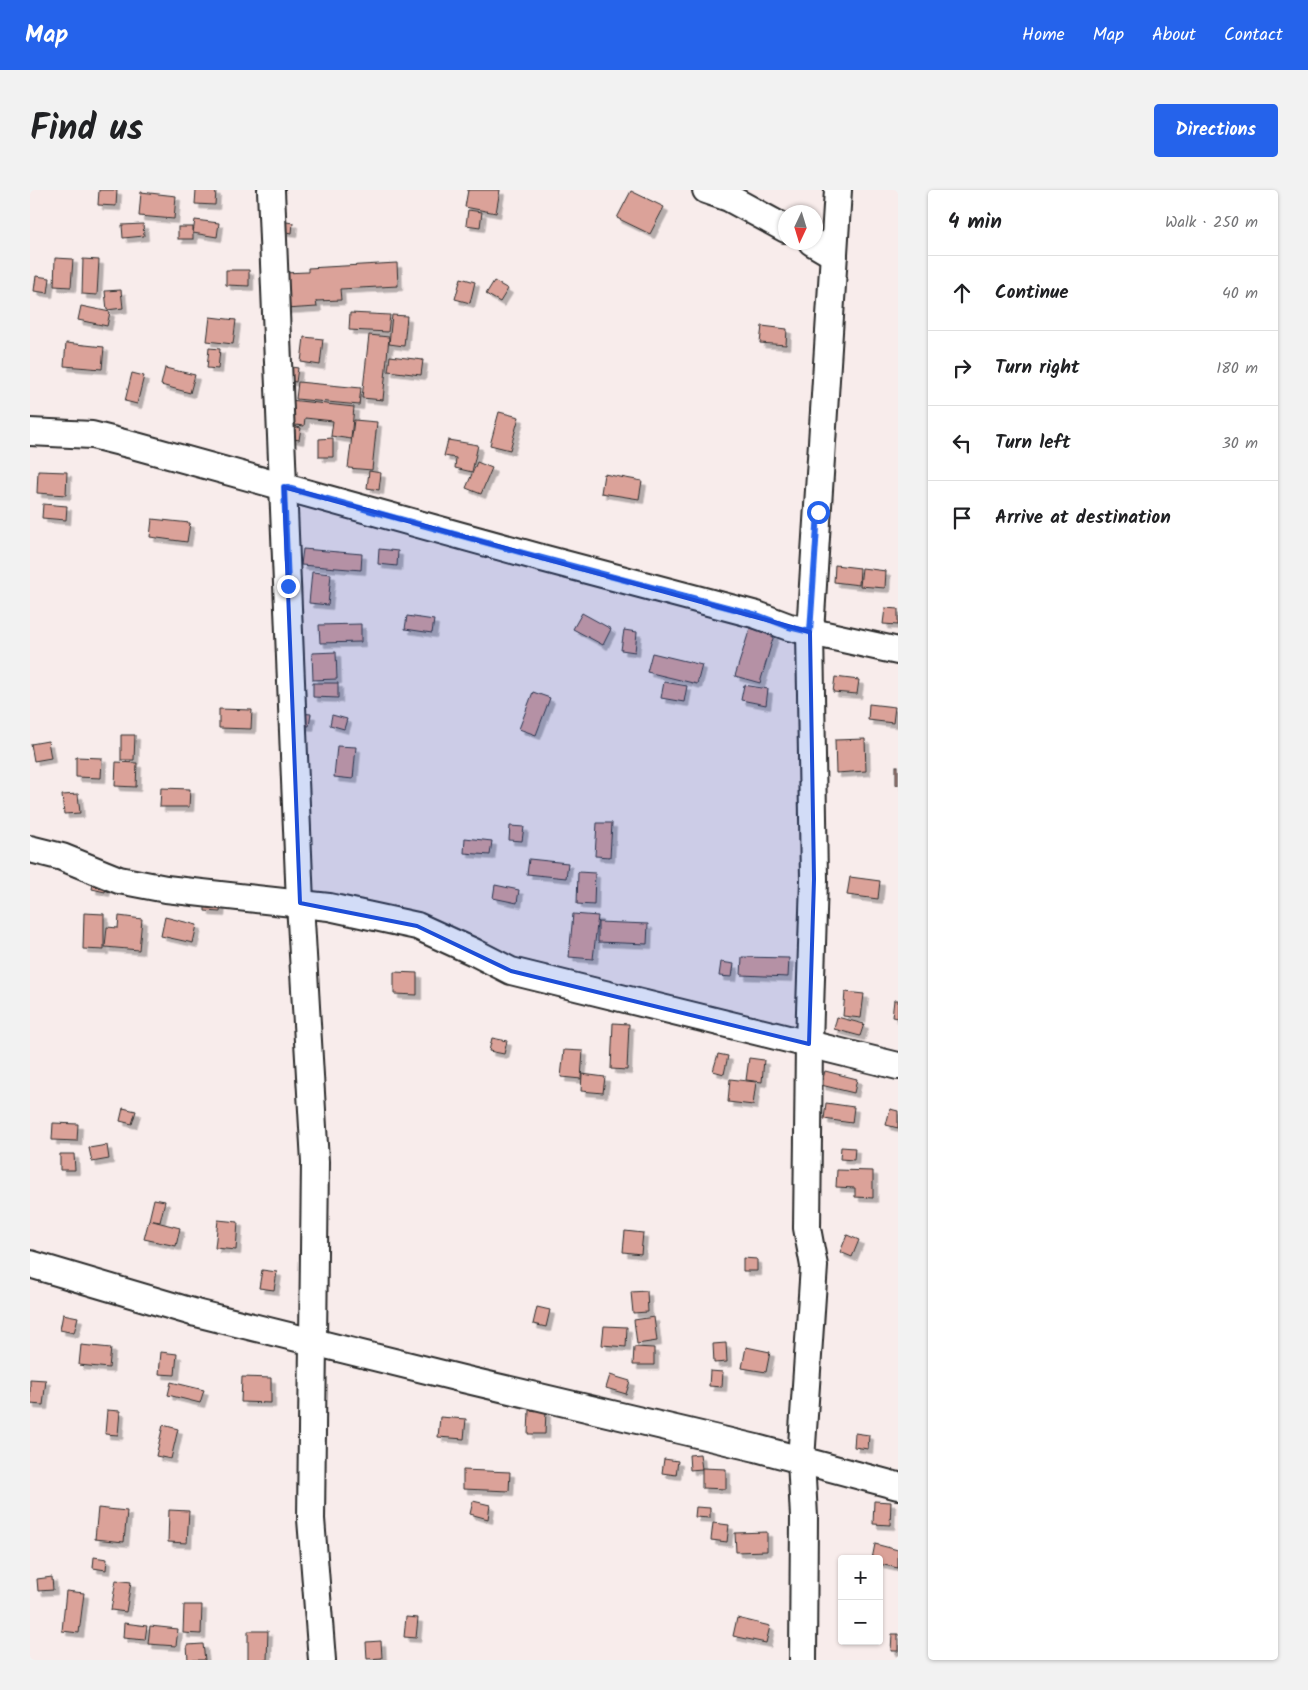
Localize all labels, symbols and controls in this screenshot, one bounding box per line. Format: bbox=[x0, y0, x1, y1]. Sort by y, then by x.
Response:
text: Map bbox=[25, 16, 68, 55]
text: Home bbox=[1022, 21, 1065, 50]
text: Map bbox=[1093, 21, 1124, 50]
text: About bbox=[1152, 21, 1196, 50]
text: Contact bbox=[1224, 21, 1283, 50]
text: Find us bbox=[30, 102, 143, 158]
button: Directions bbox=[1154, 104, 1278, 157]
north arrow bbox=[778, 205, 823, 250]
text: 4 min bbox=[948, 206, 1002, 239]
text: Walk · 250 m bbox=[1165, 210, 1258, 235]
text: Continue bbox=[995, 278, 1068, 308]
icon: ahead bbox=[948, 279, 976, 307]
text: 40 m bbox=[1222, 281, 1258, 306]
text: Turn right bbox=[995, 353, 1080, 383]
icon: right bbox=[948, 354, 976, 382]
text: 180 m bbox=[1216, 356, 1258, 381]
text: Turn left bbox=[995, 428, 1070, 458]
icon: left bbox=[948, 429, 976, 457]
text: 30 m bbox=[1222, 431, 1258, 456]
route start bbox=[807, 501, 830, 524]
text: Arrive at destination bbox=[995, 503, 1171, 533]
icon: arrive bbox=[948, 504, 976, 532]
route end bbox=[277, 575, 300, 598]
map controls bbox=[838, 1555, 883, 1645]
button: + bbox=[838, 1555, 883, 1600]
button: − bbox=[838, 1600, 883, 1645]

